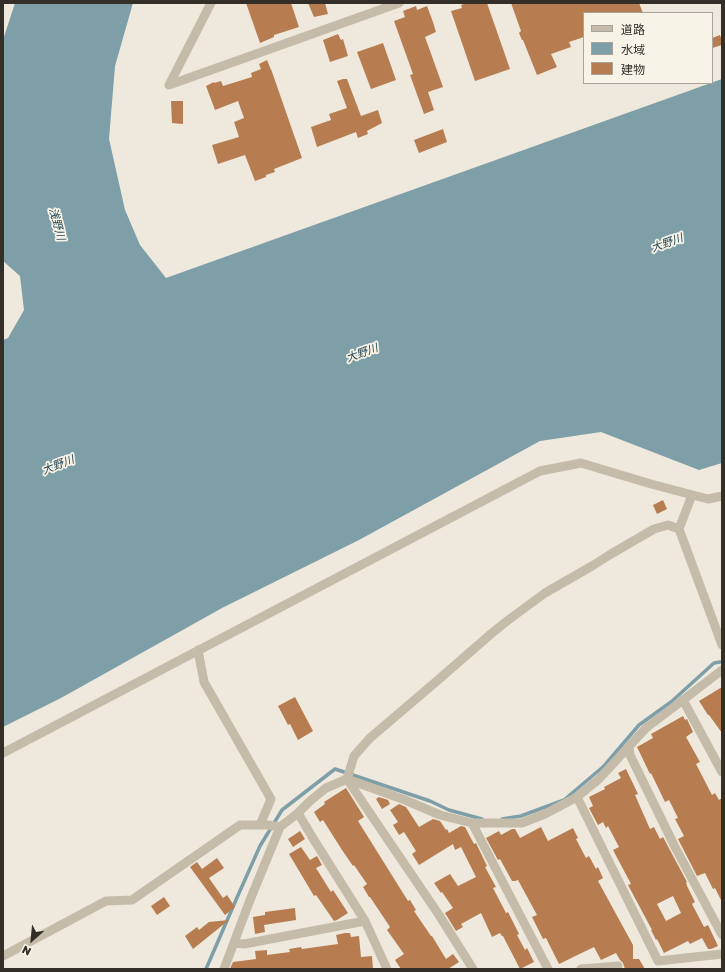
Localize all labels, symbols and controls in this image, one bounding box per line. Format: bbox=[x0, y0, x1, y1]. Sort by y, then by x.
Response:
legend bbox=[583, 12, 713, 84]
text: 道路 bbox=[621, 22, 645, 37]
text: 水域 bbox=[621, 42, 645, 57]
text: 建物 bbox=[621, 62, 645, 77]
water label: 浅野川 bbox=[46, 206, 68, 242]
water label: 大野川 bbox=[649, 231, 685, 255]
water label: 大野川 bbox=[344, 341, 380, 365]
water label: 大野川 bbox=[40, 453, 76, 477]
north arrow bbox=[12, 920, 52, 960]
text: N bbox=[20, 943, 33, 959]

